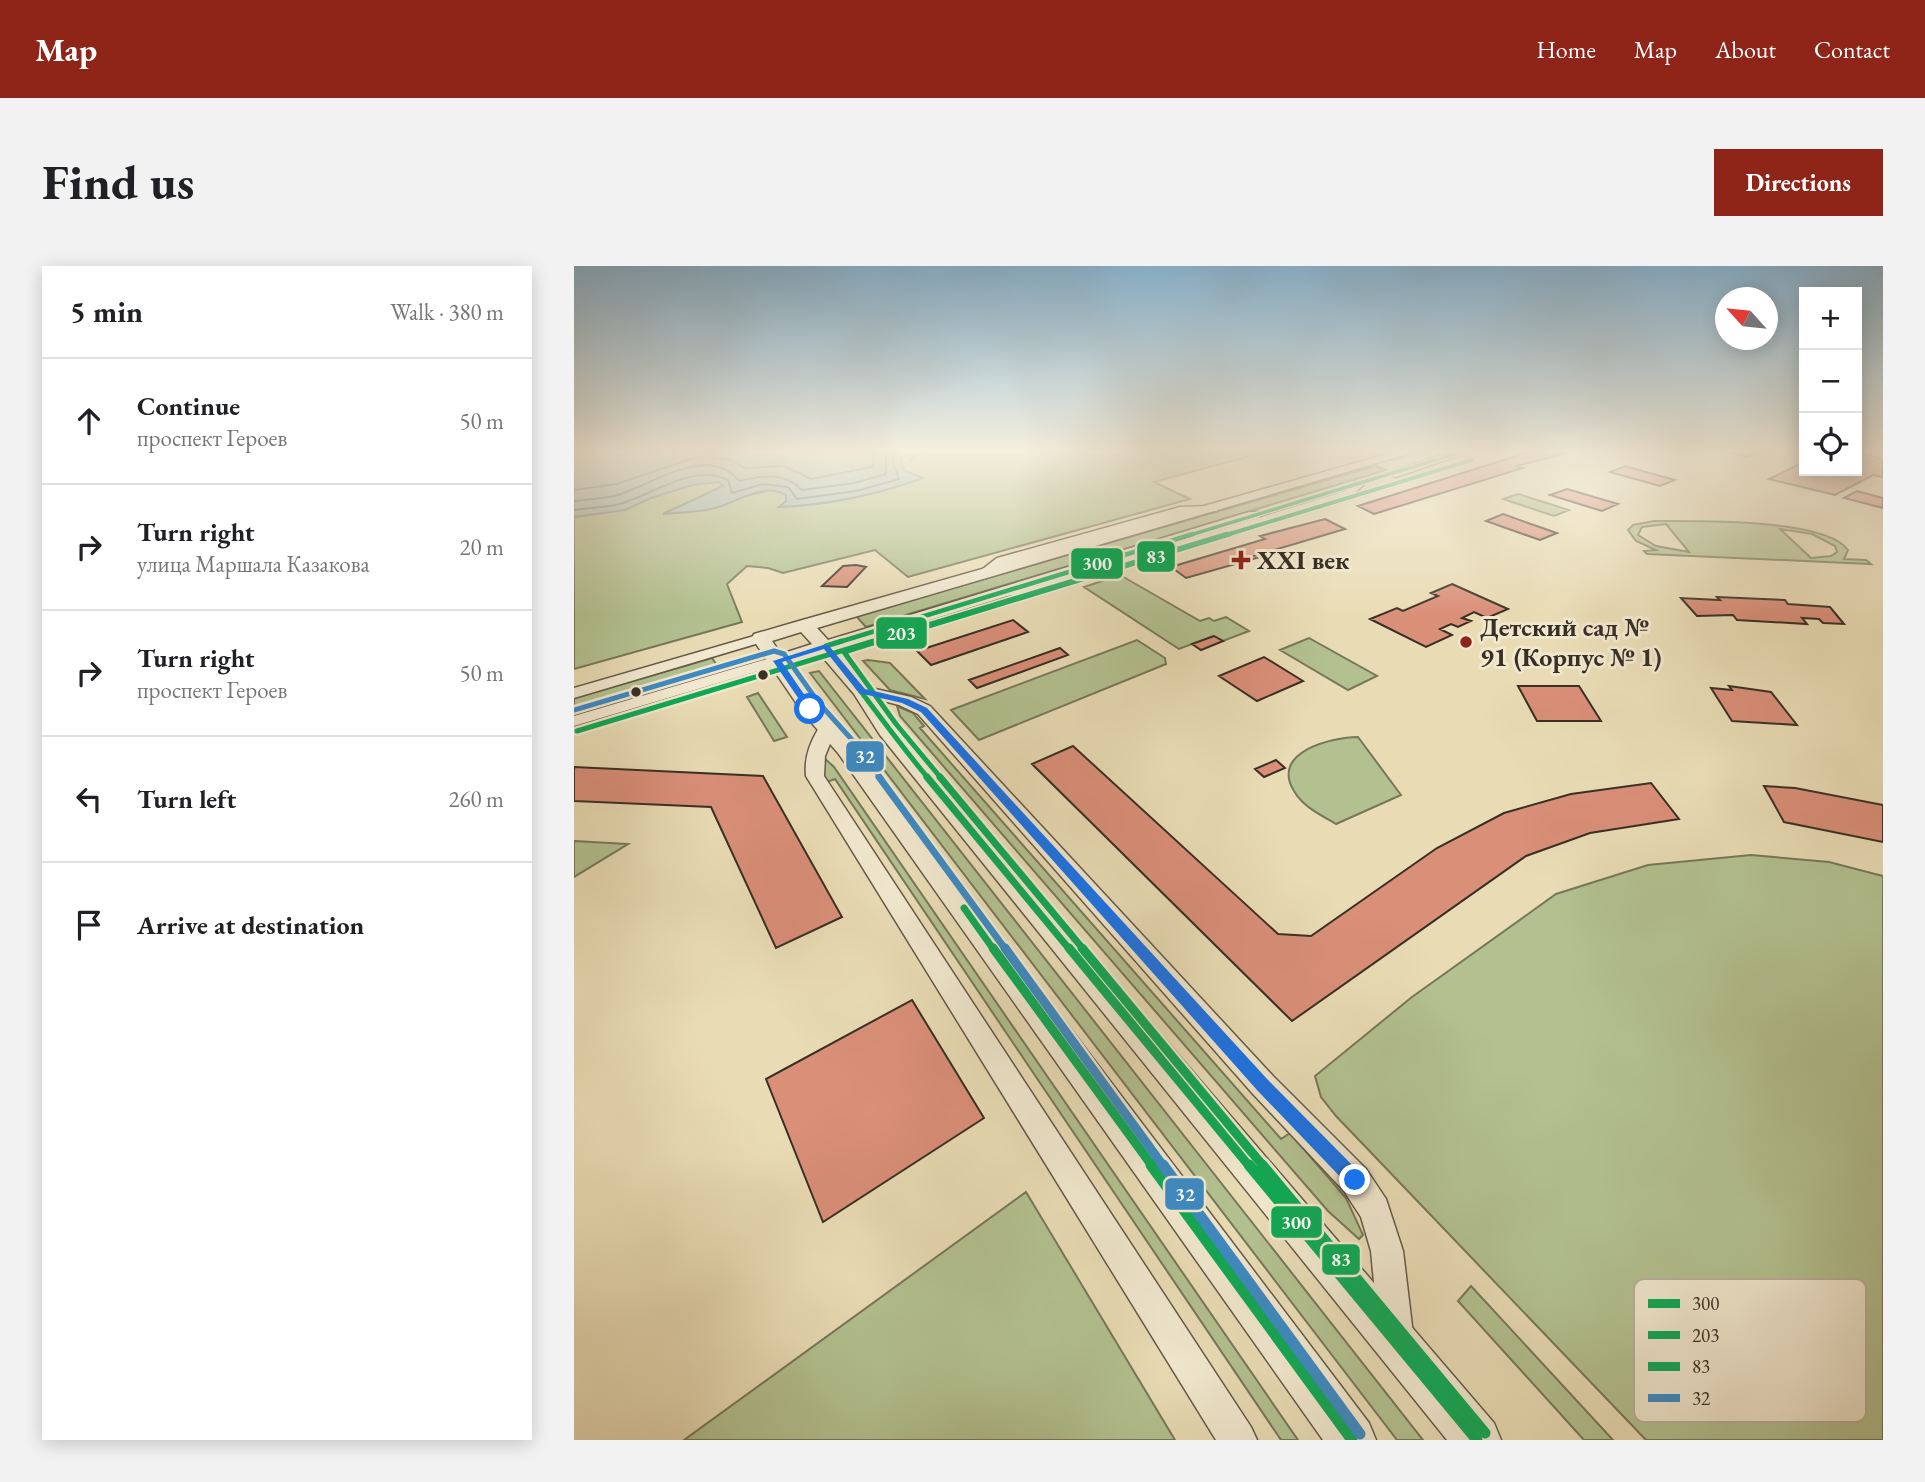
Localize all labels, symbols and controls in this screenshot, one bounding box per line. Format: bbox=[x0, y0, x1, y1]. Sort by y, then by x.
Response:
text: Map bbox=[35, 28, 97, 71]
text: Home bbox=[1536, 34, 1596, 65]
text: Map bbox=[1634, 34, 1677, 65]
text: About bbox=[1715, 34, 1776, 65]
text: Contact bbox=[1814, 34, 1890, 65]
button: Directions bbox=[1714, 149, 1883, 216]
text: Find us bbox=[42, 150, 194, 214]
north arrow bbox=[1715, 287, 1778, 350]
map controls bbox=[1799, 287, 1862, 476]
button: + bbox=[1799, 287, 1862, 350]
text: 5 min bbox=[70, 292, 143, 331]
text: Walk · 380 m bbox=[390, 297, 504, 327]
button: − bbox=[1799, 350, 1862, 413]
text: Continue bbox=[137, 389, 240, 423]
icon: ahead bbox=[70, 402, 108, 440]
text: 50 m bbox=[459, 406, 504, 436]
button: locate bbox=[1799, 413, 1862, 476]
text: проспект Героев bbox=[137, 423, 287, 453]
text: Turn right bbox=[137, 515, 255, 549]
icon: right bbox=[70, 528, 108, 566]
text: 20 m bbox=[459, 532, 504, 562]
line badge: 83 bbox=[1136, 540, 1176, 573]
place label: XXI век bbox=[1256, 543, 1350, 577]
text: 83 bbox=[1146, 544, 1166, 569]
line badge: 300 bbox=[1070, 547, 1124, 580]
text: улица Маршала Казакова bbox=[137, 549, 370, 579]
marker: XXI век bbox=[1231, 550, 1251, 570]
text: 300 bbox=[1082, 551, 1112, 576]
place label: Детский сад № 91 (Корпус № 1) bbox=[1480, 610, 1662, 674]
line badge: 203 bbox=[875, 616, 928, 650]
text: 203 bbox=[886, 621, 916, 646]
marker: Детский сад № 91 (Корпус № 1) bbox=[1458, 634, 1474, 650]
text: Turn right bbox=[137, 641, 255, 675]
icon: right bbox=[70, 654, 108, 692]
text: 50 m bbox=[459, 658, 504, 688]
unlabelled marker bbox=[756, 668, 770, 682]
text: проспект Героев bbox=[137, 675, 287, 705]
unlabelled marker bbox=[629, 685, 643, 699]
route start bbox=[794, 693, 825, 724]
line badge: 32 bbox=[845, 740, 885, 773]
text: 32 bbox=[855, 744, 875, 769]
icon: left bbox=[70, 780, 108, 818]
text: Turn left bbox=[137, 782, 236, 816]
text: 260 m bbox=[448, 784, 504, 814]
icon: arrive bbox=[70, 906, 108, 944]
text: Arrive at destination bbox=[137, 908, 364, 942]
route end bbox=[1339, 1164, 1370, 1195]
line badge: 32 bbox=[1164, 1177, 1205, 1211]
text: 32 bbox=[1175, 1182, 1195, 1207]
line badge: 300 bbox=[1270, 1205, 1323, 1239]
text: 300 bbox=[1281, 1210, 1311, 1235]
line badge: 83 bbox=[1321, 1243, 1361, 1276]
text: 83 bbox=[1331, 1247, 1351, 1272]
legend bbox=[1634, 1279, 1866, 1422]
text: 300 bbox=[1692, 1291, 1719, 1316]
text: 203 bbox=[1692, 1323, 1719, 1348]
text: 83 bbox=[1692, 1354, 1710, 1379]
text: 32 bbox=[1692, 1386, 1710, 1411]

